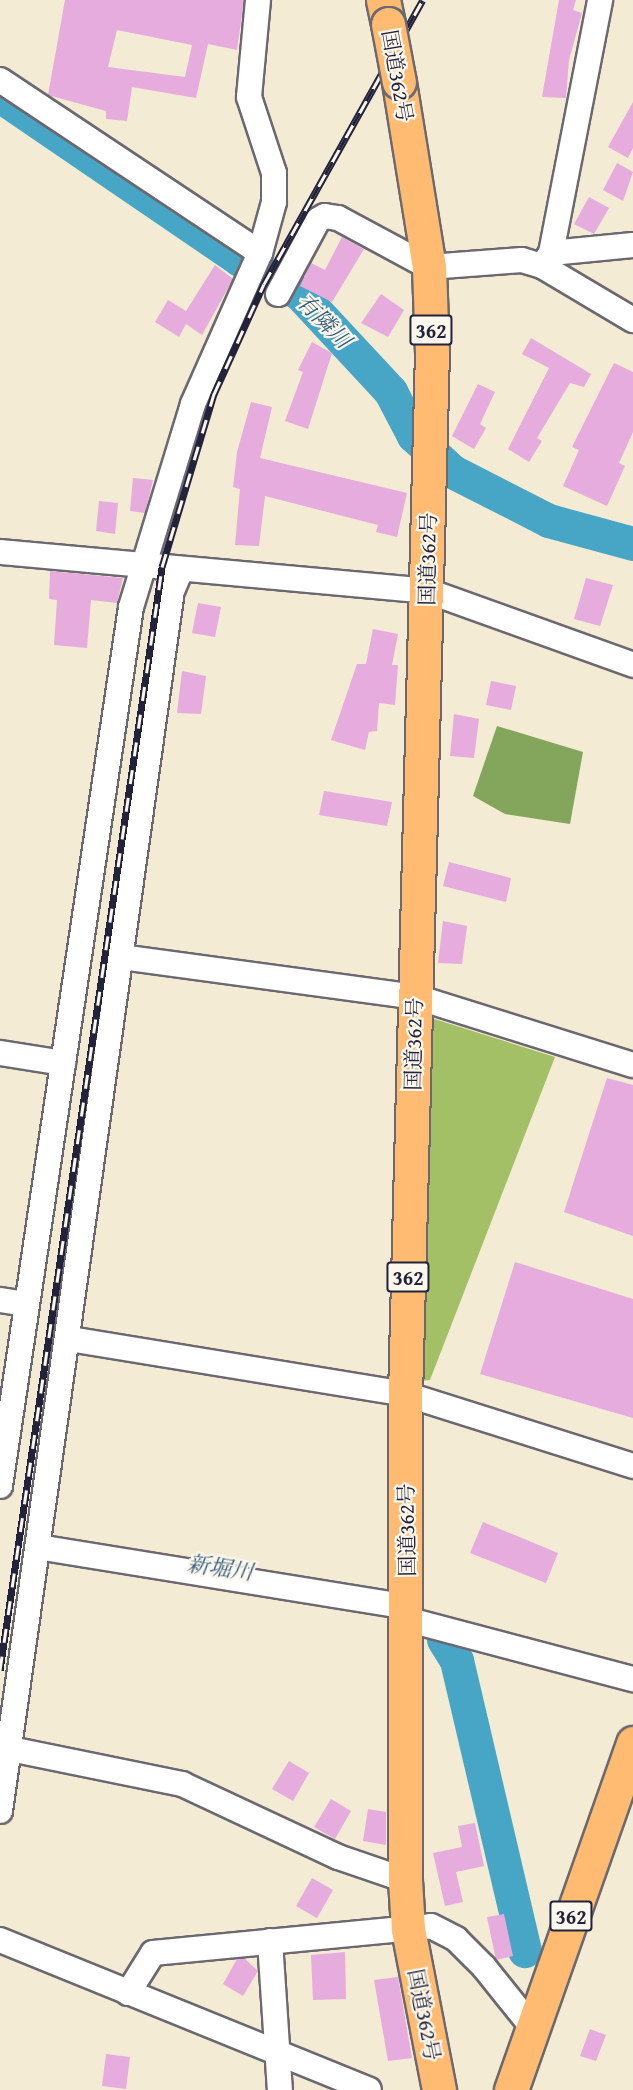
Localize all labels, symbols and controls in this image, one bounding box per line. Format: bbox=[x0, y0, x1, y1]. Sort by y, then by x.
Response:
street label: 国道362号 bbox=[376, 28, 418, 124]
water label: 有隣川 bbox=[291, 288, 357, 354]
road number: 362 bbox=[408, 313, 454, 347]
street label: 国道362号 bbox=[415, 512, 441, 606]
street label: 国道362号 bbox=[401, 997, 427, 1091]
road number: 362 bbox=[386, 1260, 430, 1294]
street label: 国道362号 bbox=[394, 1483, 420, 1577]
water label: 新堀川 bbox=[185, 1550, 255, 1586]
road number: 362 bbox=[548, 1899, 594, 1933]
street label: 国道362号 bbox=[403, 1967, 445, 2063]

